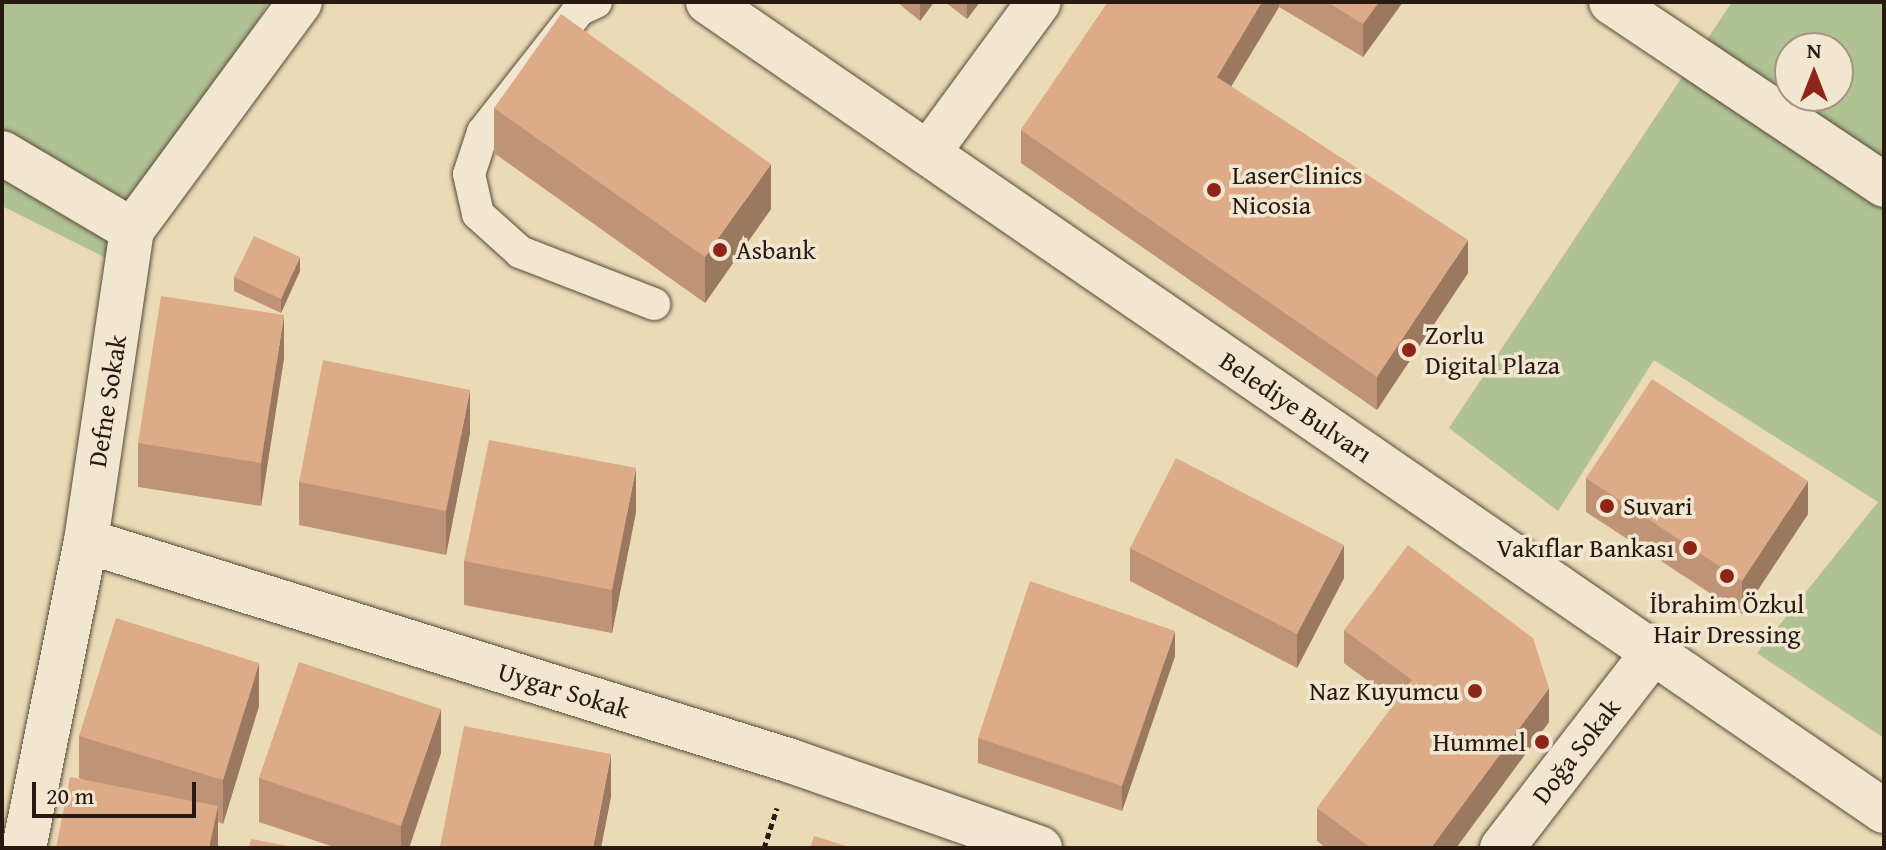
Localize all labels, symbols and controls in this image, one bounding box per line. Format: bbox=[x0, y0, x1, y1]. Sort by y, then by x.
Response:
north arrow bbox=[1774, 32, 1854, 112]
text: N bbox=[1807, 34, 1821, 66]
place label: LaserClinics Nicosia bbox=[1232, 159, 1363, 220]
marker: LaserClinics Nicosia bbox=[1203, 179, 1225, 201]
place label: Asbank bbox=[736, 234, 816, 266]
marker: Asbank bbox=[711, 241, 729, 259]
place label: Zorlu Digital Plaza bbox=[1425, 319, 1560, 380]
street label: Defne Sokak bbox=[81, 333, 133, 469]
marker: Zorlu Digital Plaza bbox=[1400, 341, 1418, 359]
street label: Belediye Bulvarı bbox=[1214, 345, 1378, 469]
place label: Suvari bbox=[1623, 490, 1692, 522]
marker: Suvari bbox=[1598, 497, 1616, 515]
place label: Vakıflar Bankası bbox=[1497, 532, 1674, 564]
marker: Vakıflar Bankası bbox=[1681, 539, 1699, 557]
marker: İbrahim Özkul Hair Dressing bbox=[1718, 567, 1736, 585]
place label: İbrahim Özkul Hair Dressing bbox=[1650, 588, 1804, 650]
street label: Uygar Sokak bbox=[494, 655, 634, 725]
place label: Naz Kuyumcu bbox=[1309, 675, 1459, 707]
marker: Naz Kuyumcu bbox=[1466, 682, 1484, 700]
street label: Doğa Sokak bbox=[1525, 692, 1627, 810]
place label: Hummel bbox=[1433, 726, 1526, 758]
marker: Hummel bbox=[1533, 733, 1551, 751]
scale bar bbox=[36, 766, 200, 816]
text: 20 m bbox=[46, 778, 94, 813]

